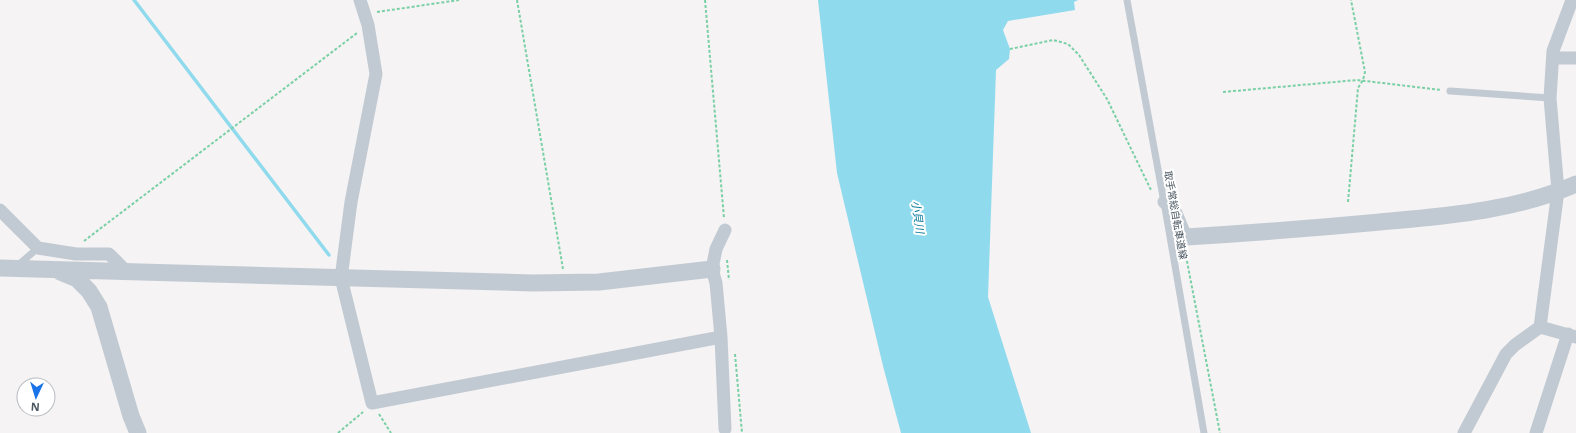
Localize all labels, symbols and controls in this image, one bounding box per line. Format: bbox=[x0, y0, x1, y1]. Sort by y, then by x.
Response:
street label: 取手常総自転車道線 bbox=[1161, 169, 1191, 261]
water label: 小貝川 bbox=[909, 200, 928, 235]
north arrow bbox=[16, 377, 56, 417]
text: N bbox=[30, 400, 40, 415]

